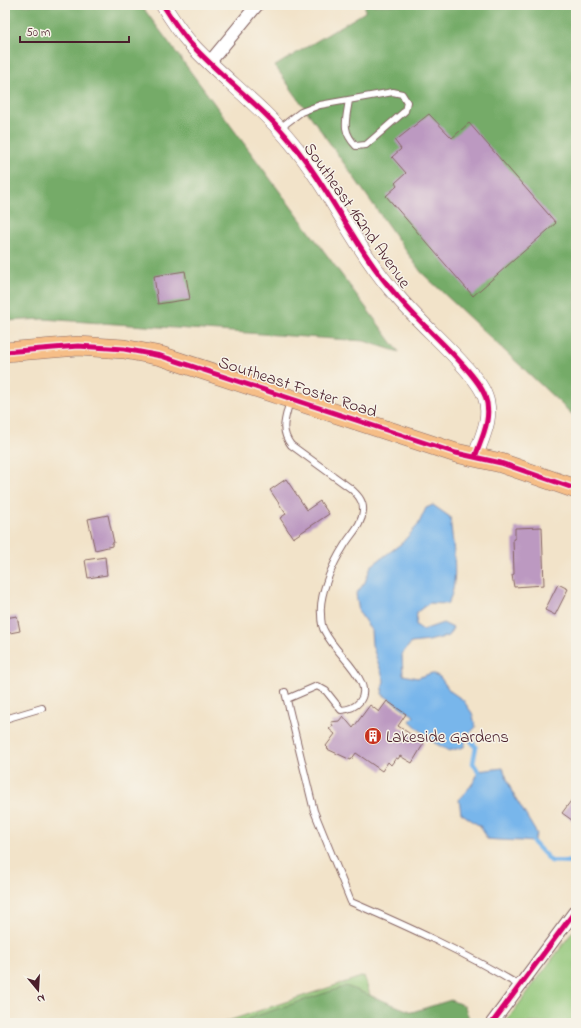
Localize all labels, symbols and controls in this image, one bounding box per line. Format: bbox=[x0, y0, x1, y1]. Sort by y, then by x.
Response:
scale bar bbox=[20, 18, 129, 44]
text: 50 m bbox=[26, 24, 50, 42]
street label: Southeast 162nd Avenue bbox=[297, 138, 417, 294]
street label: Southeast Foster Road bbox=[215, 350, 380, 425]
place label: Lakeside Gardens bbox=[386, 725, 509, 750]
building icon: Lakeside Gardens bbox=[363, 726, 383, 746]
north arrow bbox=[18, 970, 58, 1010]
text: N bbox=[35, 990, 47, 1007]

